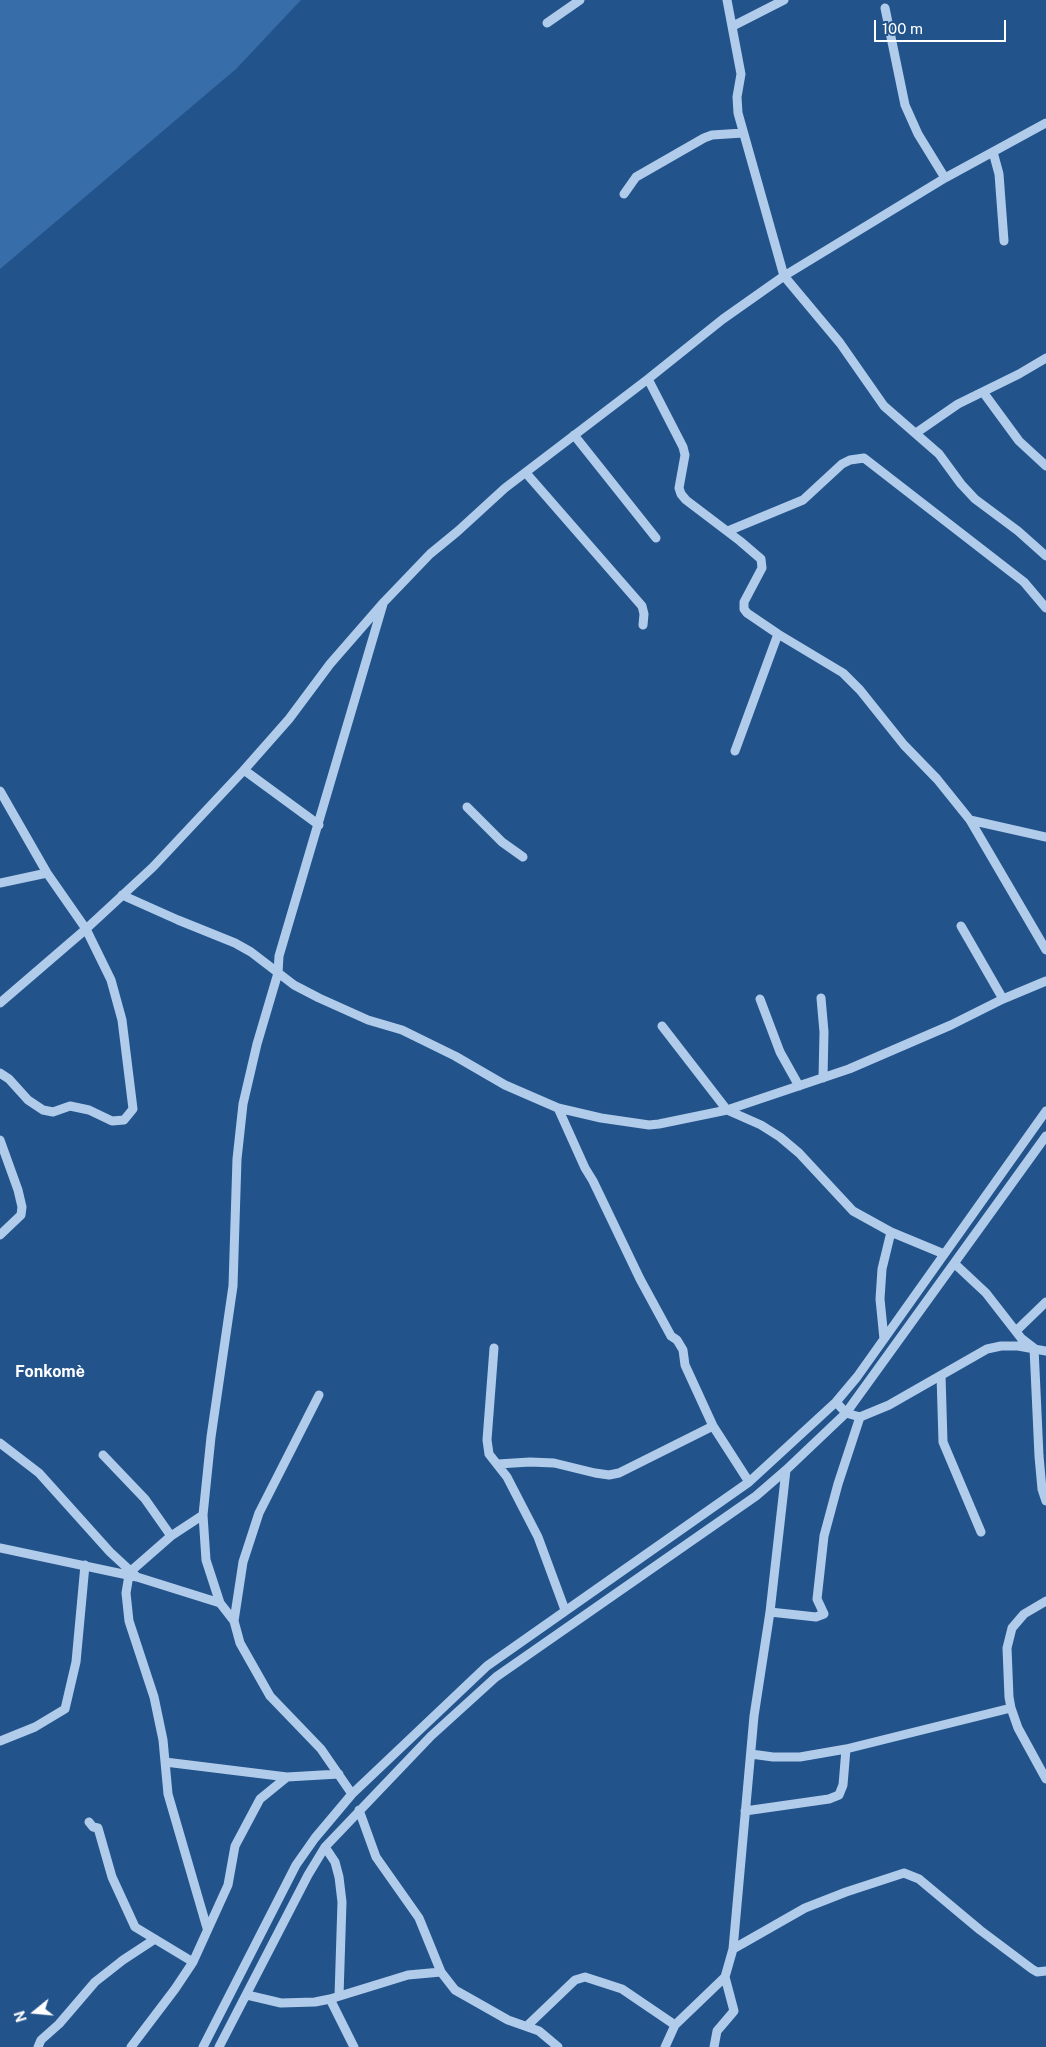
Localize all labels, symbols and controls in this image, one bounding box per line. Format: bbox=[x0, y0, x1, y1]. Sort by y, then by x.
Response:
scale bar bbox=[876, 10, 1008, 42]
text: 100 m bbox=[882, 20, 923, 37]
district label: Fonkomè bbox=[15, 1362, 85, 1382]
north arrow bbox=[10, 1987, 60, 2037]
text: N bbox=[11, 2009, 30, 2024]

